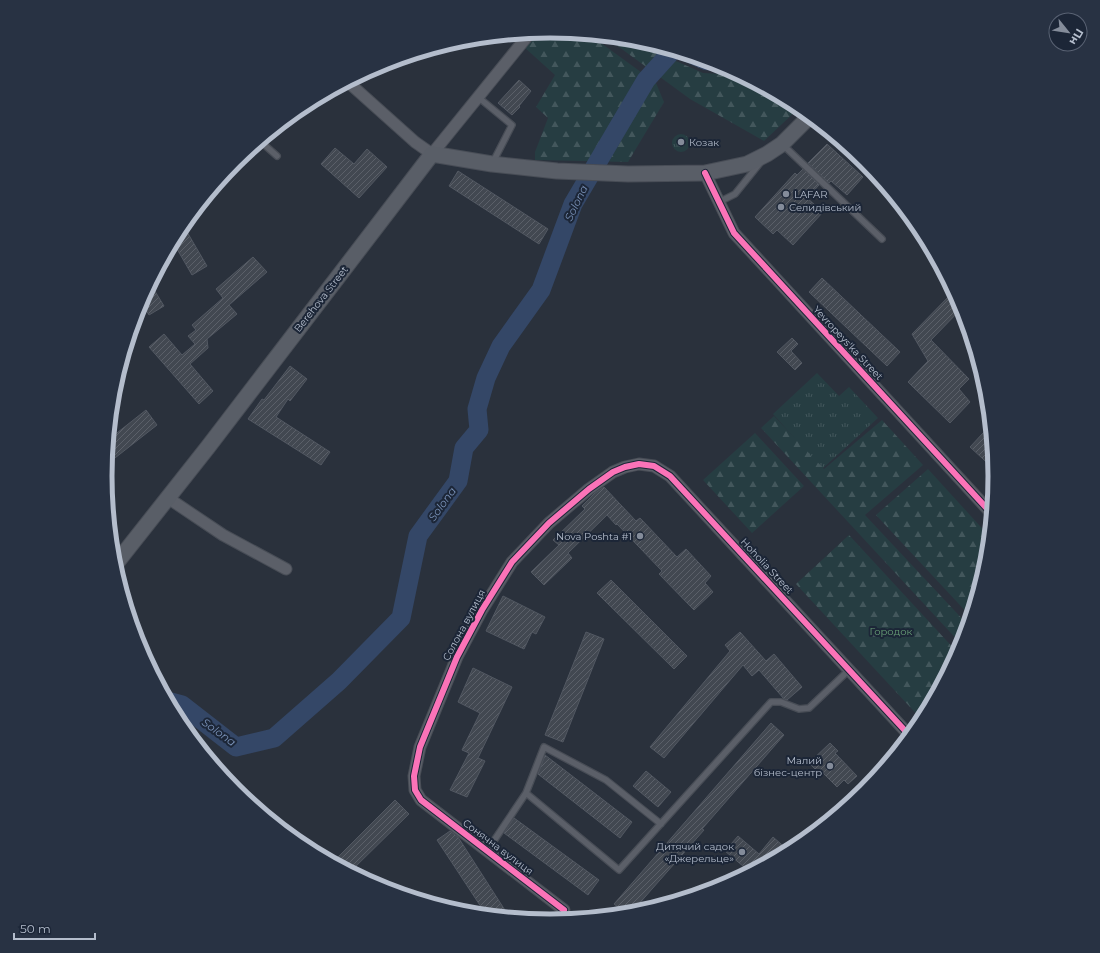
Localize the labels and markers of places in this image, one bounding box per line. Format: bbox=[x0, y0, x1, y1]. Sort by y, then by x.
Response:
place label: Козак bbox=[689, 136, 719, 149]
marker: Козак bbox=[676, 137, 686, 147]
place label: LAFAR bbox=[794, 188, 827, 201]
marker: LAFAR bbox=[781, 189, 791, 199]
place label: Селидівський bbox=[789, 201, 861, 214]
marker: Селидівський bbox=[776, 202, 786, 212]
place label: Nova Poshta #1 bbox=[556, 530, 632, 543]
marker: Nova Poshta #1 bbox=[635, 531, 645, 541]
place label: Малий бізнес-центр bbox=[754, 754, 822, 779]
marker: Малий бізнес-центр bbox=[825, 761, 835, 771]
place label: Дитячий садок «Джерельце» bbox=[656, 840, 734, 865]
marker: Дитячий садок «Джерельце» bbox=[737, 847, 747, 857]

